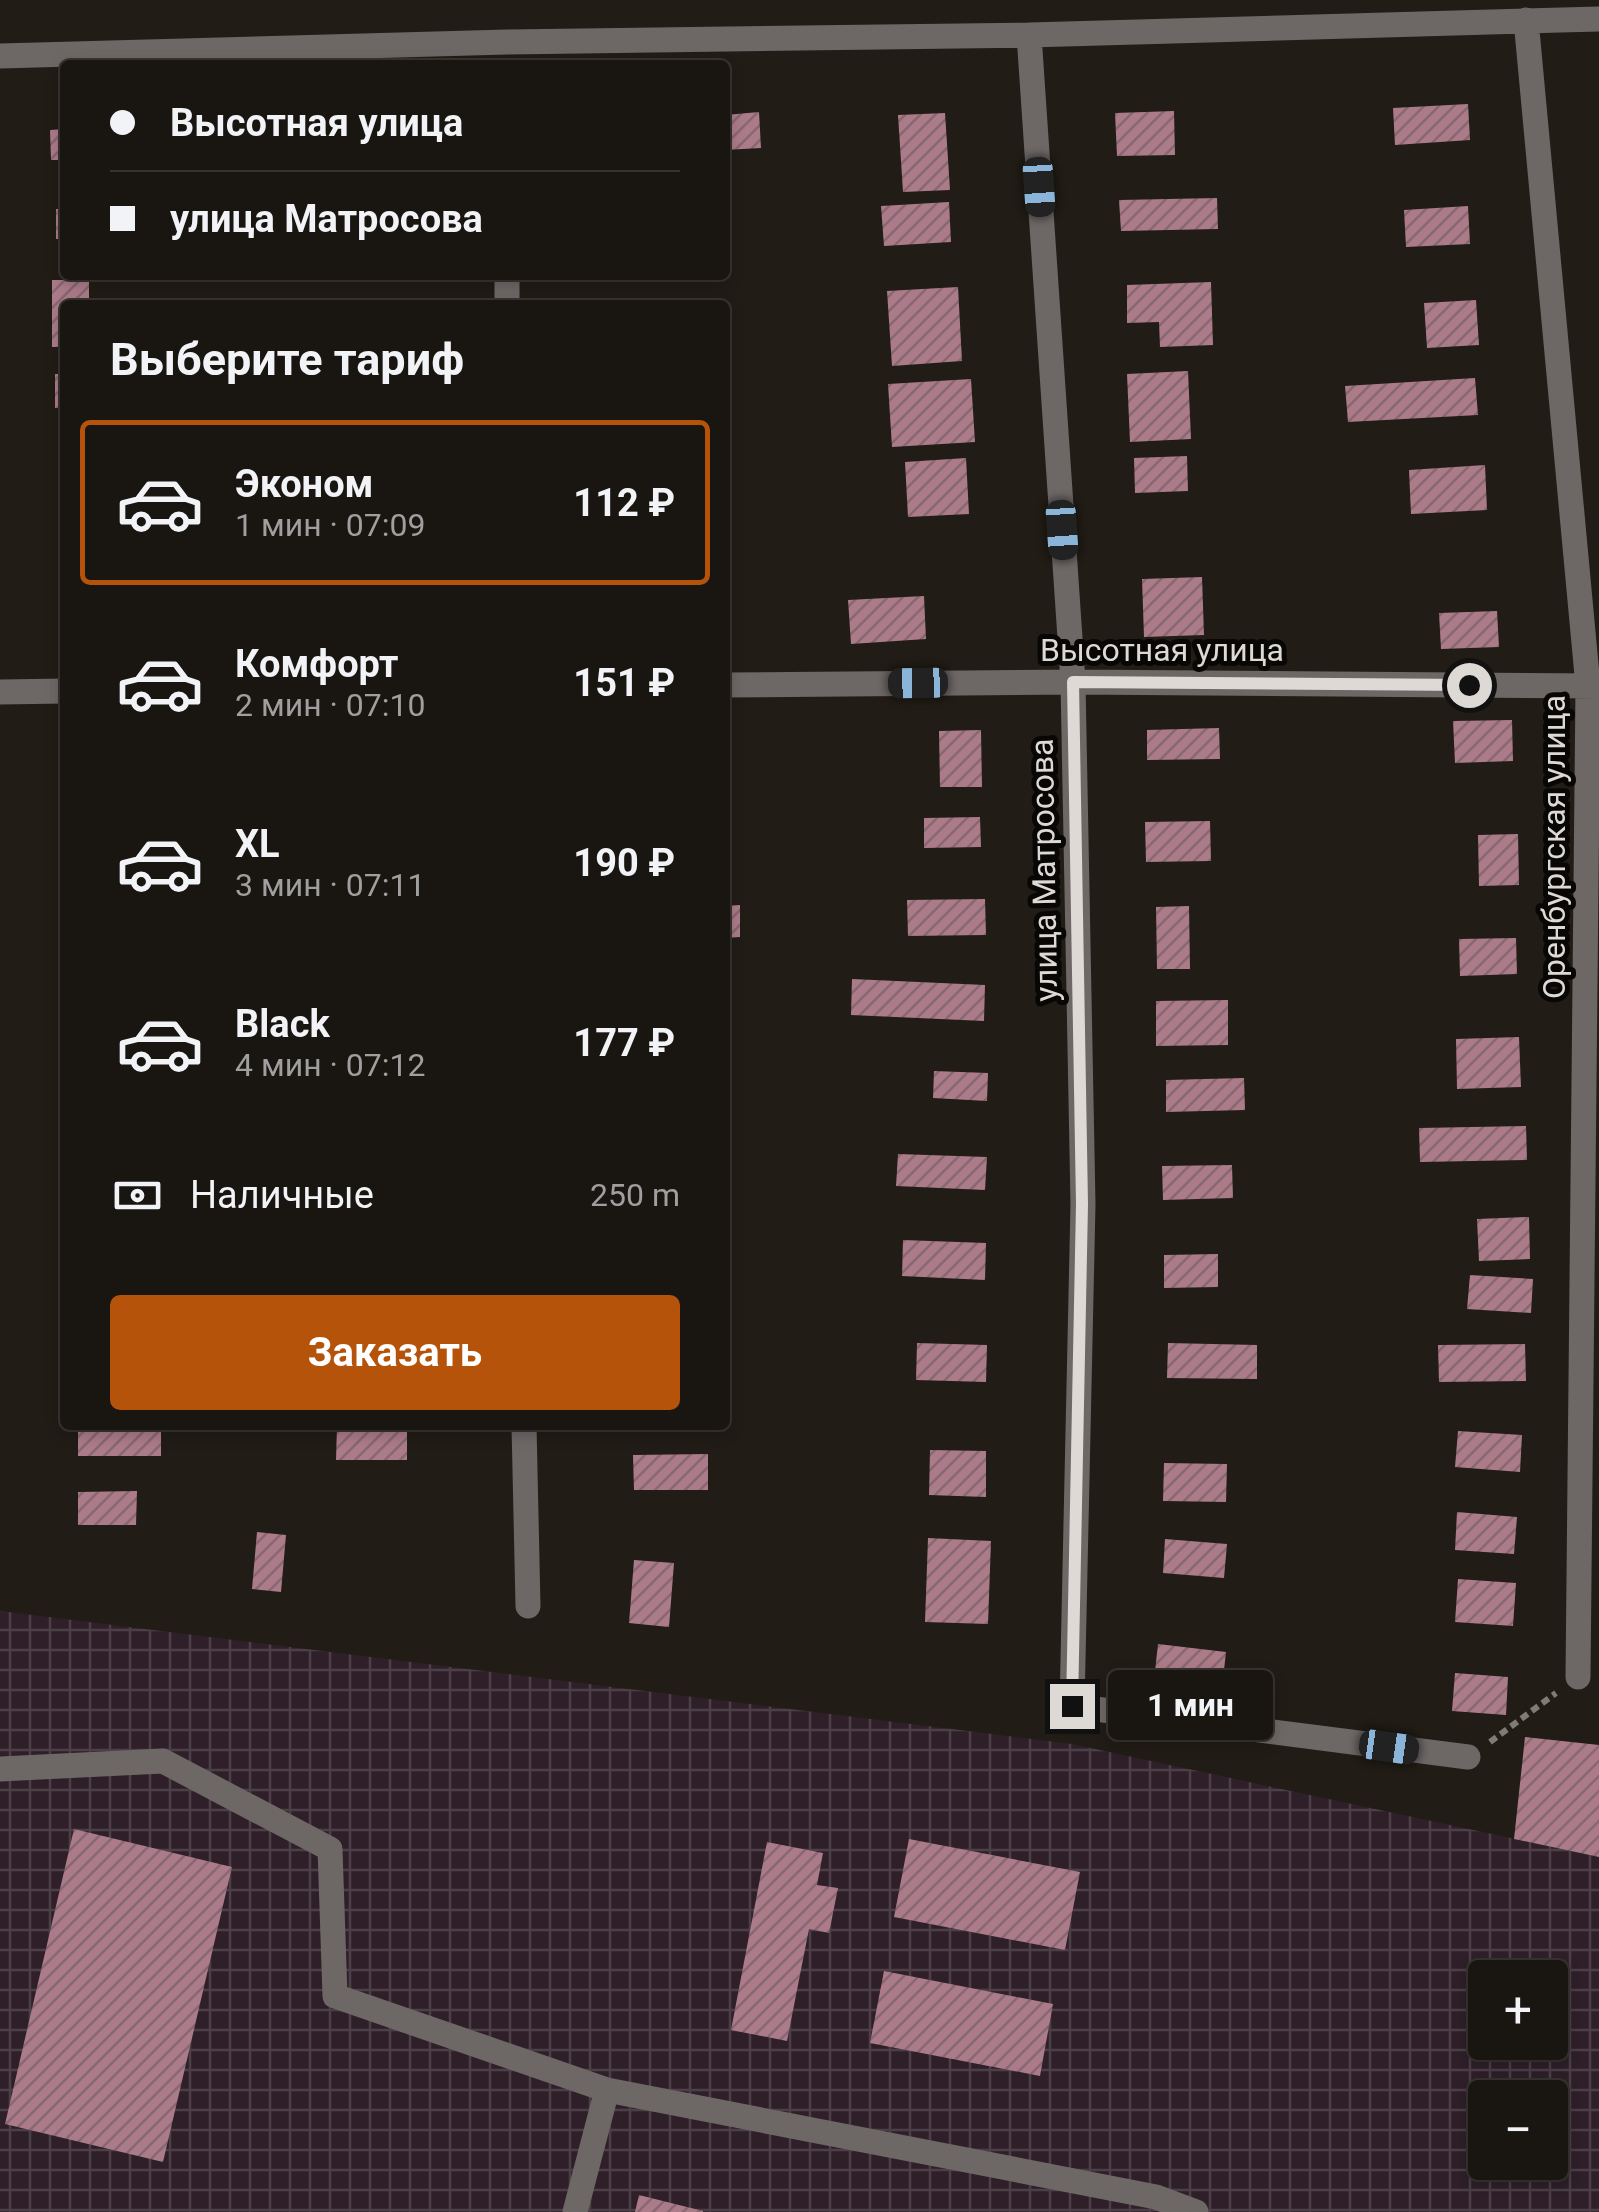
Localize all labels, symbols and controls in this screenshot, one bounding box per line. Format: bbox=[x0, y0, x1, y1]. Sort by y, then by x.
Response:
text: Высотная улица bbox=[170, 101, 463, 145]
car bbox=[1022, 156, 1056, 218]
text: улица Матросова bbox=[170, 197, 483, 241]
text: Выберите тариф bbox=[110, 333, 464, 386]
icon: car bbox=[115, 458, 205, 548]
text: Эконом bbox=[235, 462, 373, 506]
text: 112 ₽ bbox=[573, 481, 675, 525]
car bbox=[1045, 499, 1079, 561]
text: 1 мин · 07:09 bbox=[235, 506, 426, 544]
street label: Высотная улица bbox=[1040, 631, 1284, 669]
icon: car bbox=[115, 638, 205, 728]
text: Комфорт bbox=[235, 642, 398, 686]
text: 151 ₽ bbox=[573, 661, 675, 705]
route start bbox=[1447, 663, 1492, 708]
car bbox=[888, 667, 948, 699]
text: 2 мин · 07:10 bbox=[235, 686, 426, 724]
street label: Оренбургская улица bbox=[1535, 695, 1573, 999]
street label: улица Матросова bbox=[1023, 738, 1065, 1002]
icon: car bbox=[115, 818, 205, 908]
text: XL bbox=[235, 822, 280, 866]
text: 190 ₽ bbox=[573, 841, 675, 885]
text: 3 мин · 07:11 bbox=[235, 866, 426, 904]
icon: car bbox=[115, 998, 205, 1088]
text: Black bbox=[235, 1002, 330, 1046]
text: 177 ₽ bbox=[573, 1021, 675, 1065]
text: 4 мин · 07:12 bbox=[235, 1046, 426, 1084]
icon: cash bbox=[110, 1168, 165, 1223]
text: Наличные bbox=[190, 1173, 374, 1217]
text: 250 m bbox=[590, 1176, 680, 1214]
button: Заказать bbox=[110, 1295, 680, 1410]
callout: 1 мин bbox=[1107, 1671, 1272, 1741]
route end bbox=[1050, 1684, 1095, 1729]
text: 1 мин bbox=[1147, 1686, 1234, 1724]
car bbox=[1357, 1728, 1421, 1766]
map controls bbox=[1468, 1960, 1568, 2180]
button: + bbox=[1468, 1960, 1568, 2060]
button: − bbox=[1468, 2080, 1568, 2180]

